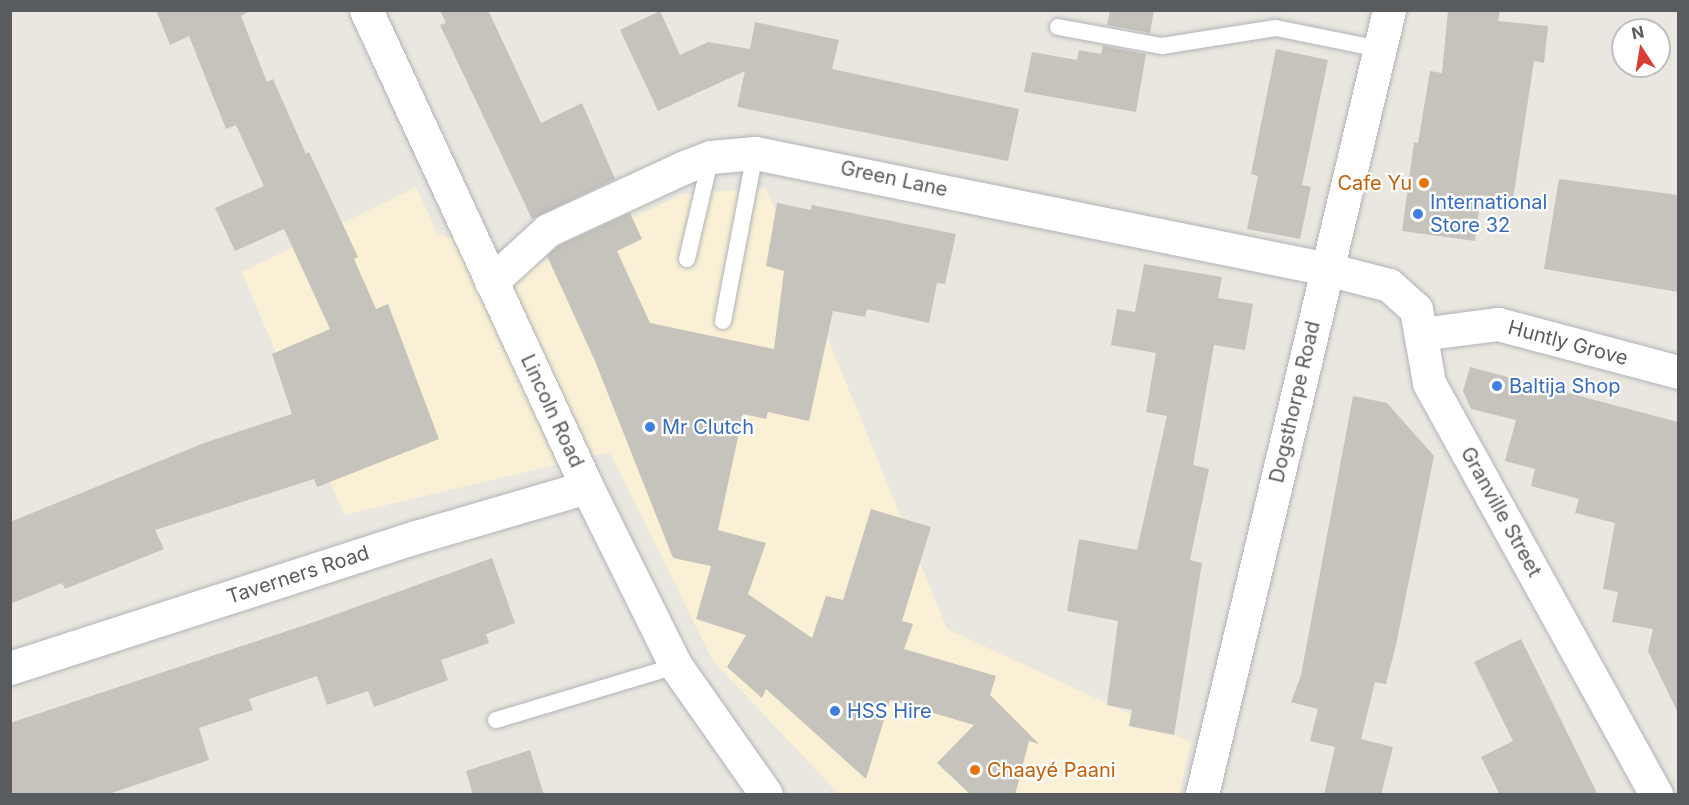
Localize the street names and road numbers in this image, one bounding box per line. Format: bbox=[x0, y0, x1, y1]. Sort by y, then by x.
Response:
street label: Green Lane bbox=[838, 156, 950, 202]
street label: Huntly Grove bbox=[1505, 315, 1631, 371]
street label: Dogsthorpe Road bbox=[1265, 319, 1325, 485]
street label: Lincoln Road bbox=[515, 351, 589, 471]
street label: Granville Street bbox=[1455, 443, 1547, 581]
street label: Taverners Road bbox=[224, 541, 372, 609]

